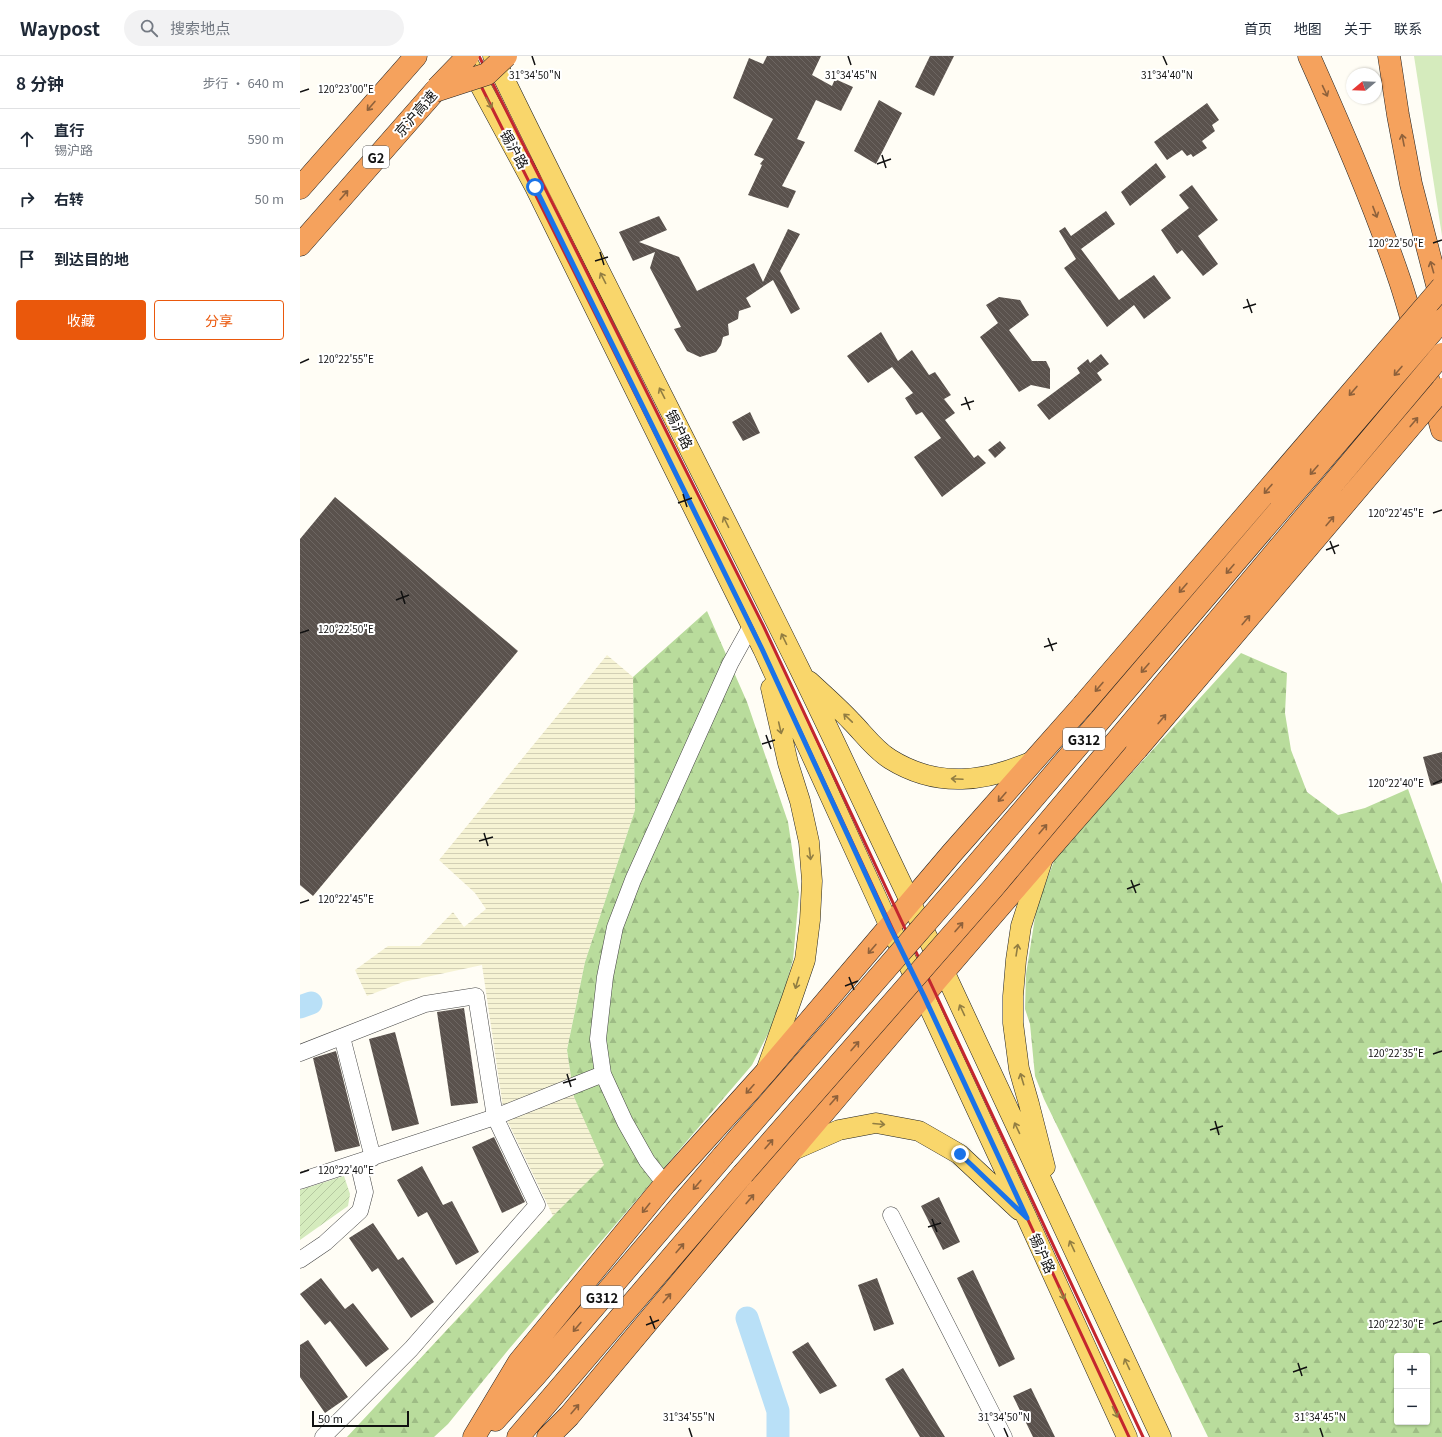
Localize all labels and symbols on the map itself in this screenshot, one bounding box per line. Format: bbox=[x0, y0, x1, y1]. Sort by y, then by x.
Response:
text: 31°34'50"N bbox=[509, 67, 561, 82]
text: 31°34'45"N bbox=[825, 67, 877, 82]
text: 31°34'40"N bbox=[1141, 67, 1193, 82]
north arrow bbox=[1346, 68, 1382, 104]
text: 120°23'00"E bbox=[318, 81, 374, 96]
street label: 京沪高速 bbox=[389, 85, 441, 141]
one-way arrow bbox=[1322, 85, 1329, 97]
one-way arrow bbox=[486, 96, 494, 108]
one-way arrow bbox=[367, 101, 376, 112]
street label: 锡沪路 bbox=[496, 126, 534, 172]
one-way arrow bbox=[1398, 134, 1406, 147]
road number: G2 bbox=[363, 146, 389, 168]
route start bbox=[526, 178, 544, 196]
one-way arrow bbox=[339, 189, 348, 200]
one-way arrow bbox=[1371, 205, 1379, 217]
text: 120°22'50"E bbox=[1368, 235, 1424, 250]
one-way arrow bbox=[1427, 260, 1435, 273]
one-way arrow bbox=[599, 272, 606, 284]
text: 120°22'55"E bbox=[318, 351, 374, 366]
one-way arrow bbox=[1394, 366, 1403, 376]
one-way arrow bbox=[1348, 385, 1357, 396]
one-way arrow bbox=[658, 388, 665, 400]
street label: 锡沪路 bbox=[662, 406, 698, 452]
one-way arrow bbox=[1410, 416, 1419, 427]
one-way arrow bbox=[1309, 465, 1319, 475]
one-way arrow bbox=[1264, 484, 1273, 494]
text: 120°22'45"E bbox=[1368, 505, 1424, 520]
one-way arrow bbox=[1326, 515, 1335, 526]
one-way arrow bbox=[722, 517, 729, 529]
one-way arrow bbox=[1225, 563, 1234, 574]
one-way arrow bbox=[1179, 583, 1188, 593]
one-way arrow bbox=[1242, 615, 1251, 625]
text: 120°22'50"E bbox=[318, 621, 374, 636]
one-way arrow bbox=[780, 633, 787, 645]
one-way arrow bbox=[1141, 662, 1150, 673]
one-way arrow bbox=[1094, 681, 1103, 692]
one-way arrow bbox=[843, 713, 853, 723]
one-way arrow bbox=[1158, 714, 1167, 725]
one-way arrow bbox=[777, 721, 785, 734]
road number: G312 bbox=[1063, 728, 1105, 750]
text: 120°22'40"E bbox=[1368, 775, 1424, 790]
one-way arrow bbox=[951, 776, 964, 783]
one-way arrow bbox=[997, 792, 1007, 802]
one-way arrow bbox=[1039, 823, 1048, 834]
one-way arrow bbox=[806, 848, 814, 861]
text: 120°22'45"E bbox=[318, 891, 374, 906]
one-way arrow bbox=[954, 922, 963, 933]
one-way arrow bbox=[867, 943, 876, 954]
one-way arrow bbox=[1013, 944, 1021, 957]
one-way arrow bbox=[793, 976, 800, 989]
one-way arrow bbox=[958, 1004, 965, 1016]
one-way arrow bbox=[850, 1041, 859, 1052]
text: 120°22'35"E bbox=[1368, 1045, 1424, 1060]
one-way arrow bbox=[1018, 1072, 1025, 1085]
one-way arrow bbox=[746, 1084, 755, 1095]
one-way arrow bbox=[830, 1094, 839, 1105]
one-way arrow bbox=[872, 1120, 885, 1128]
one-way arrow bbox=[1013, 1122, 1020, 1134]
one-way arrow bbox=[764, 1139, 774, 1149]
route end bbox=[951, 1145, 969, 1163]
text: 120°22'40"E bbox=[318, 1162, 374, 1177]
one-way arrow bbox=[693, 1180, 702, 1191]
one-way arrow bbox=[746, 1193, 755, 1204]
one-way arrow bbox=[641, 1202, 650, 1213]
street label: 锡沪路 bbox=[1025, 1230, 1061, 1276]
one-way arrow bbox=[1068, 1240, 1075, 1252]
one-way arrow bbox=[676, 1242, 685, 1253]
road number: G312 bbox=[581, 1286, 623, 1308]
one-way arrow bbox=[1058, 1288, 1066, 1300]
one-way arrow bbox=[663, 1293, 671, 1304]
text: 120°22'30"E bbox=[1368, 1316, 1424, 1331]
one-way arrow bbox=[572, 1322, 581, 1332]
one-way arrow bbox=[1123, 1358, 1130, 1370]
one-way arrow bbox=[570, 1404, 579, 1414]
one-way arrow bbox=[1112, 1406, 1120, 1418]
scale bar bbox=[312, 1409, 409, 1428]
text: 31°34'55"N bbox=[663, 1409, 715, 1424]
text: 31°34'50"N bbox=[978, 1409, 1030, 1424]
text: 31°34'45"N bbox=[1294, 1409, 1346, 1424]

